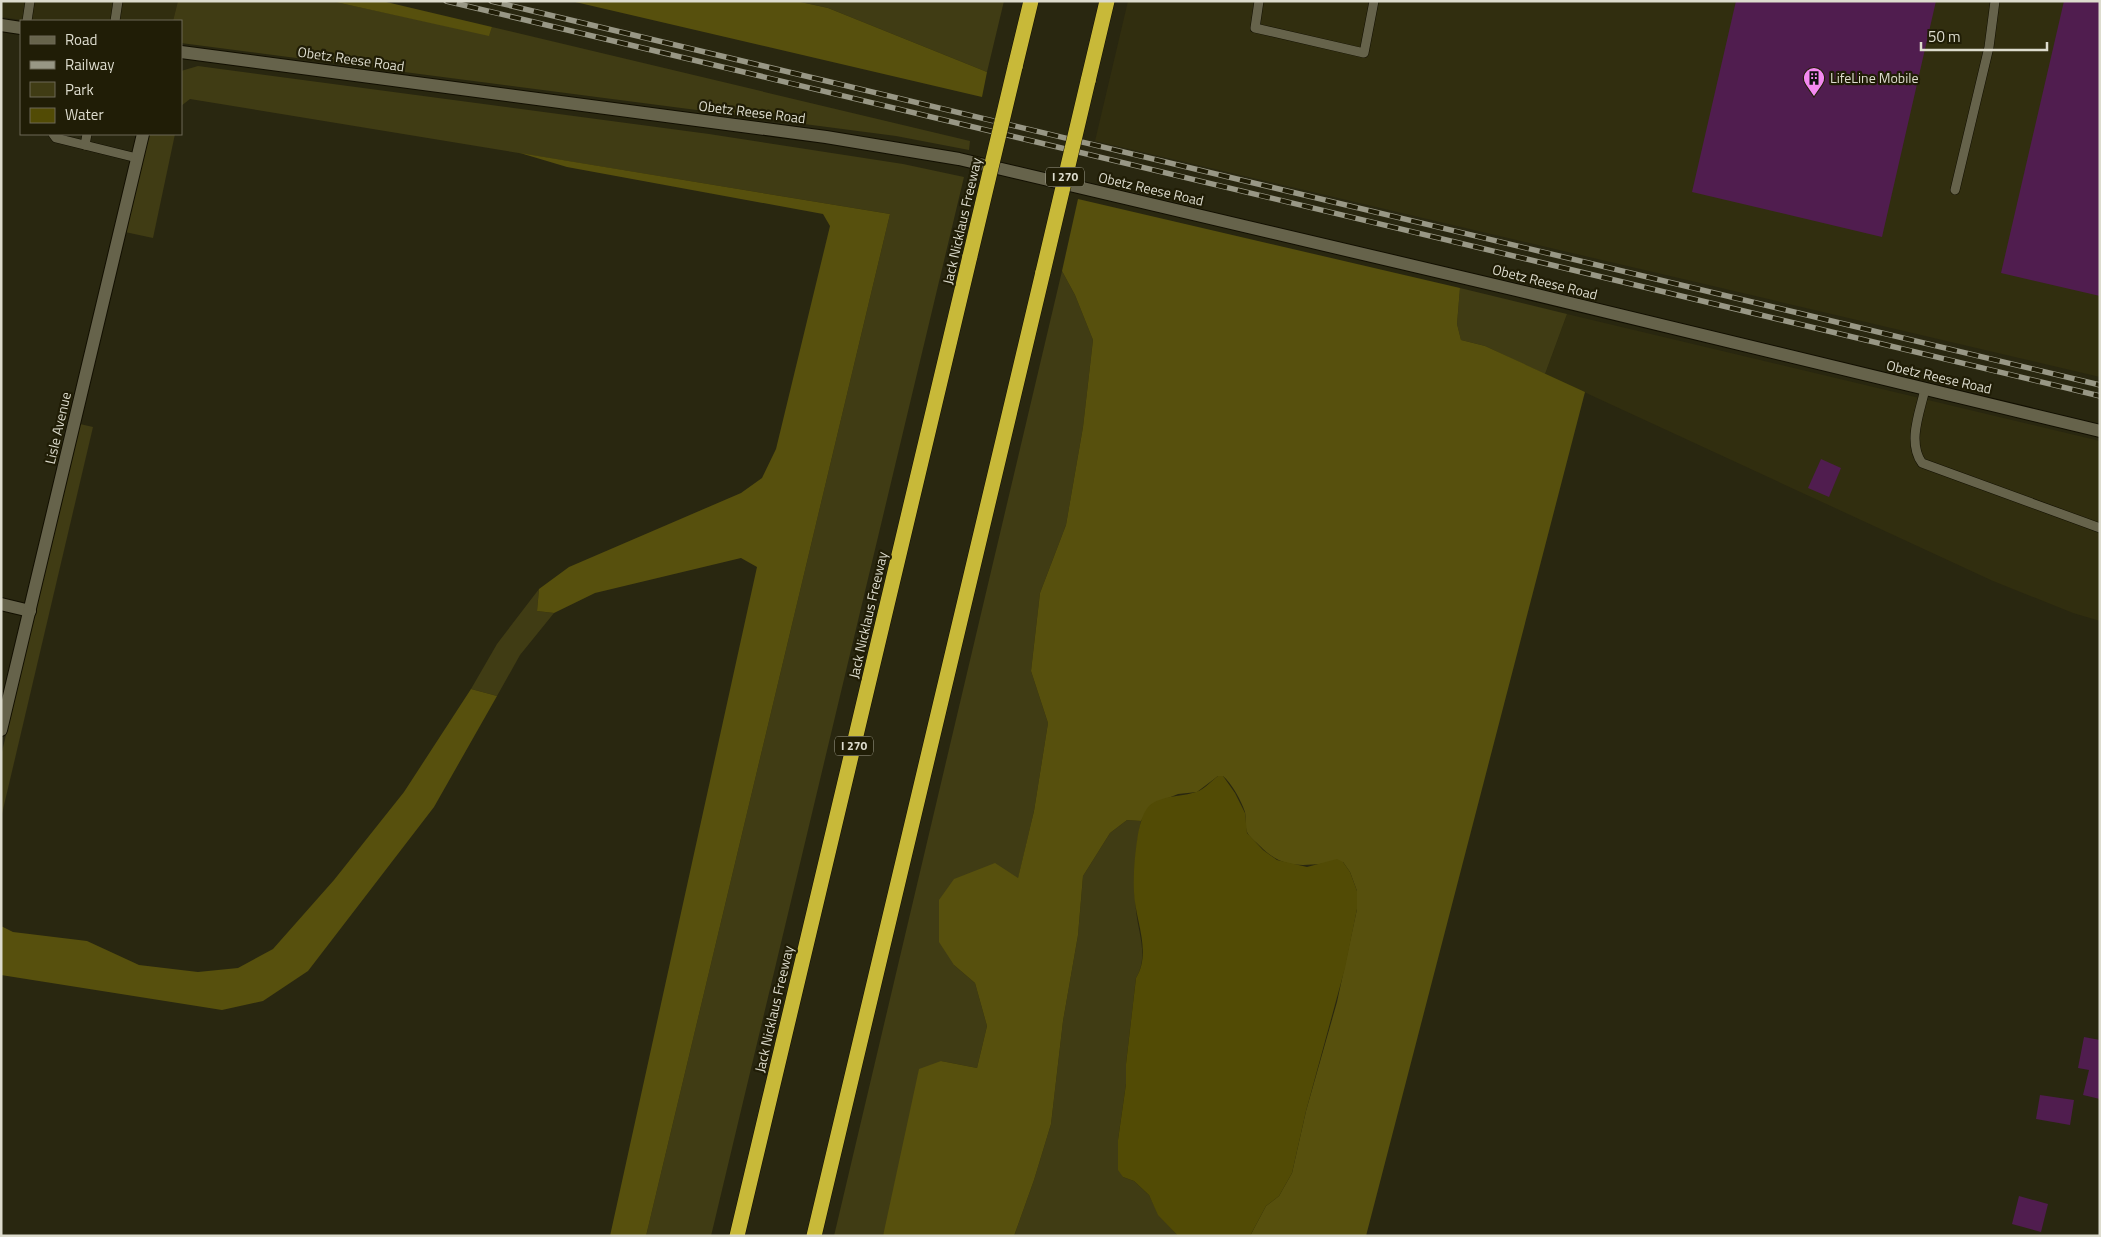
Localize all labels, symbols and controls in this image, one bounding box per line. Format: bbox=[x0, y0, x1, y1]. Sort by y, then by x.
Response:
legend bbox=[20, 20, 182, 135]
scale bar bbox=[1921, 20, 2047, 52]
text: 50 m bbox=[1928, 25, 1961, 48]
text: Road bbox=[65, 28, 97, 51]
street label: Obetz Reese Road bbox=[296, 41, 406, 76]
text: Railway bbox=[65, 53, 115, 76]
building icon: LifeLine Mobile bbox=[1802, 66, 1826, 97]
place label: LifeLine Mobile bbox=[1830, 67, 1919, 88]
text: Park bbox=[65, 78, 94, 101]
street label: Obetz Reese Road bbox=[697, 95, 807, 128]
text: Water bbox=[65, 103, 104, 126]
street label: Jack Nicklaus Freeway bbox=[937, 155, 986, 286]
street label: Obetz Reese Road bbox=[1096, 166, 1206, 211]
road number: I 270 bbox=[1046, 168, 1084, 186]
street label: Obetz Reese Road bbox=[1490, 258, 1600, 305]
street label: Obetz Reese Road bbox=[1884, 354, 1994, 399]
street label: Lisle Avenue bbox=[39, 390, 76, 466]
street label: Jack Nicklaus Freeway bbox=[843, 549, 892, 680]
road number: I 270 bbox=[835, 736, 873, 756]
street label: Jack Nicklaus Freeway bbox=[749, 943, 798, 1074]

